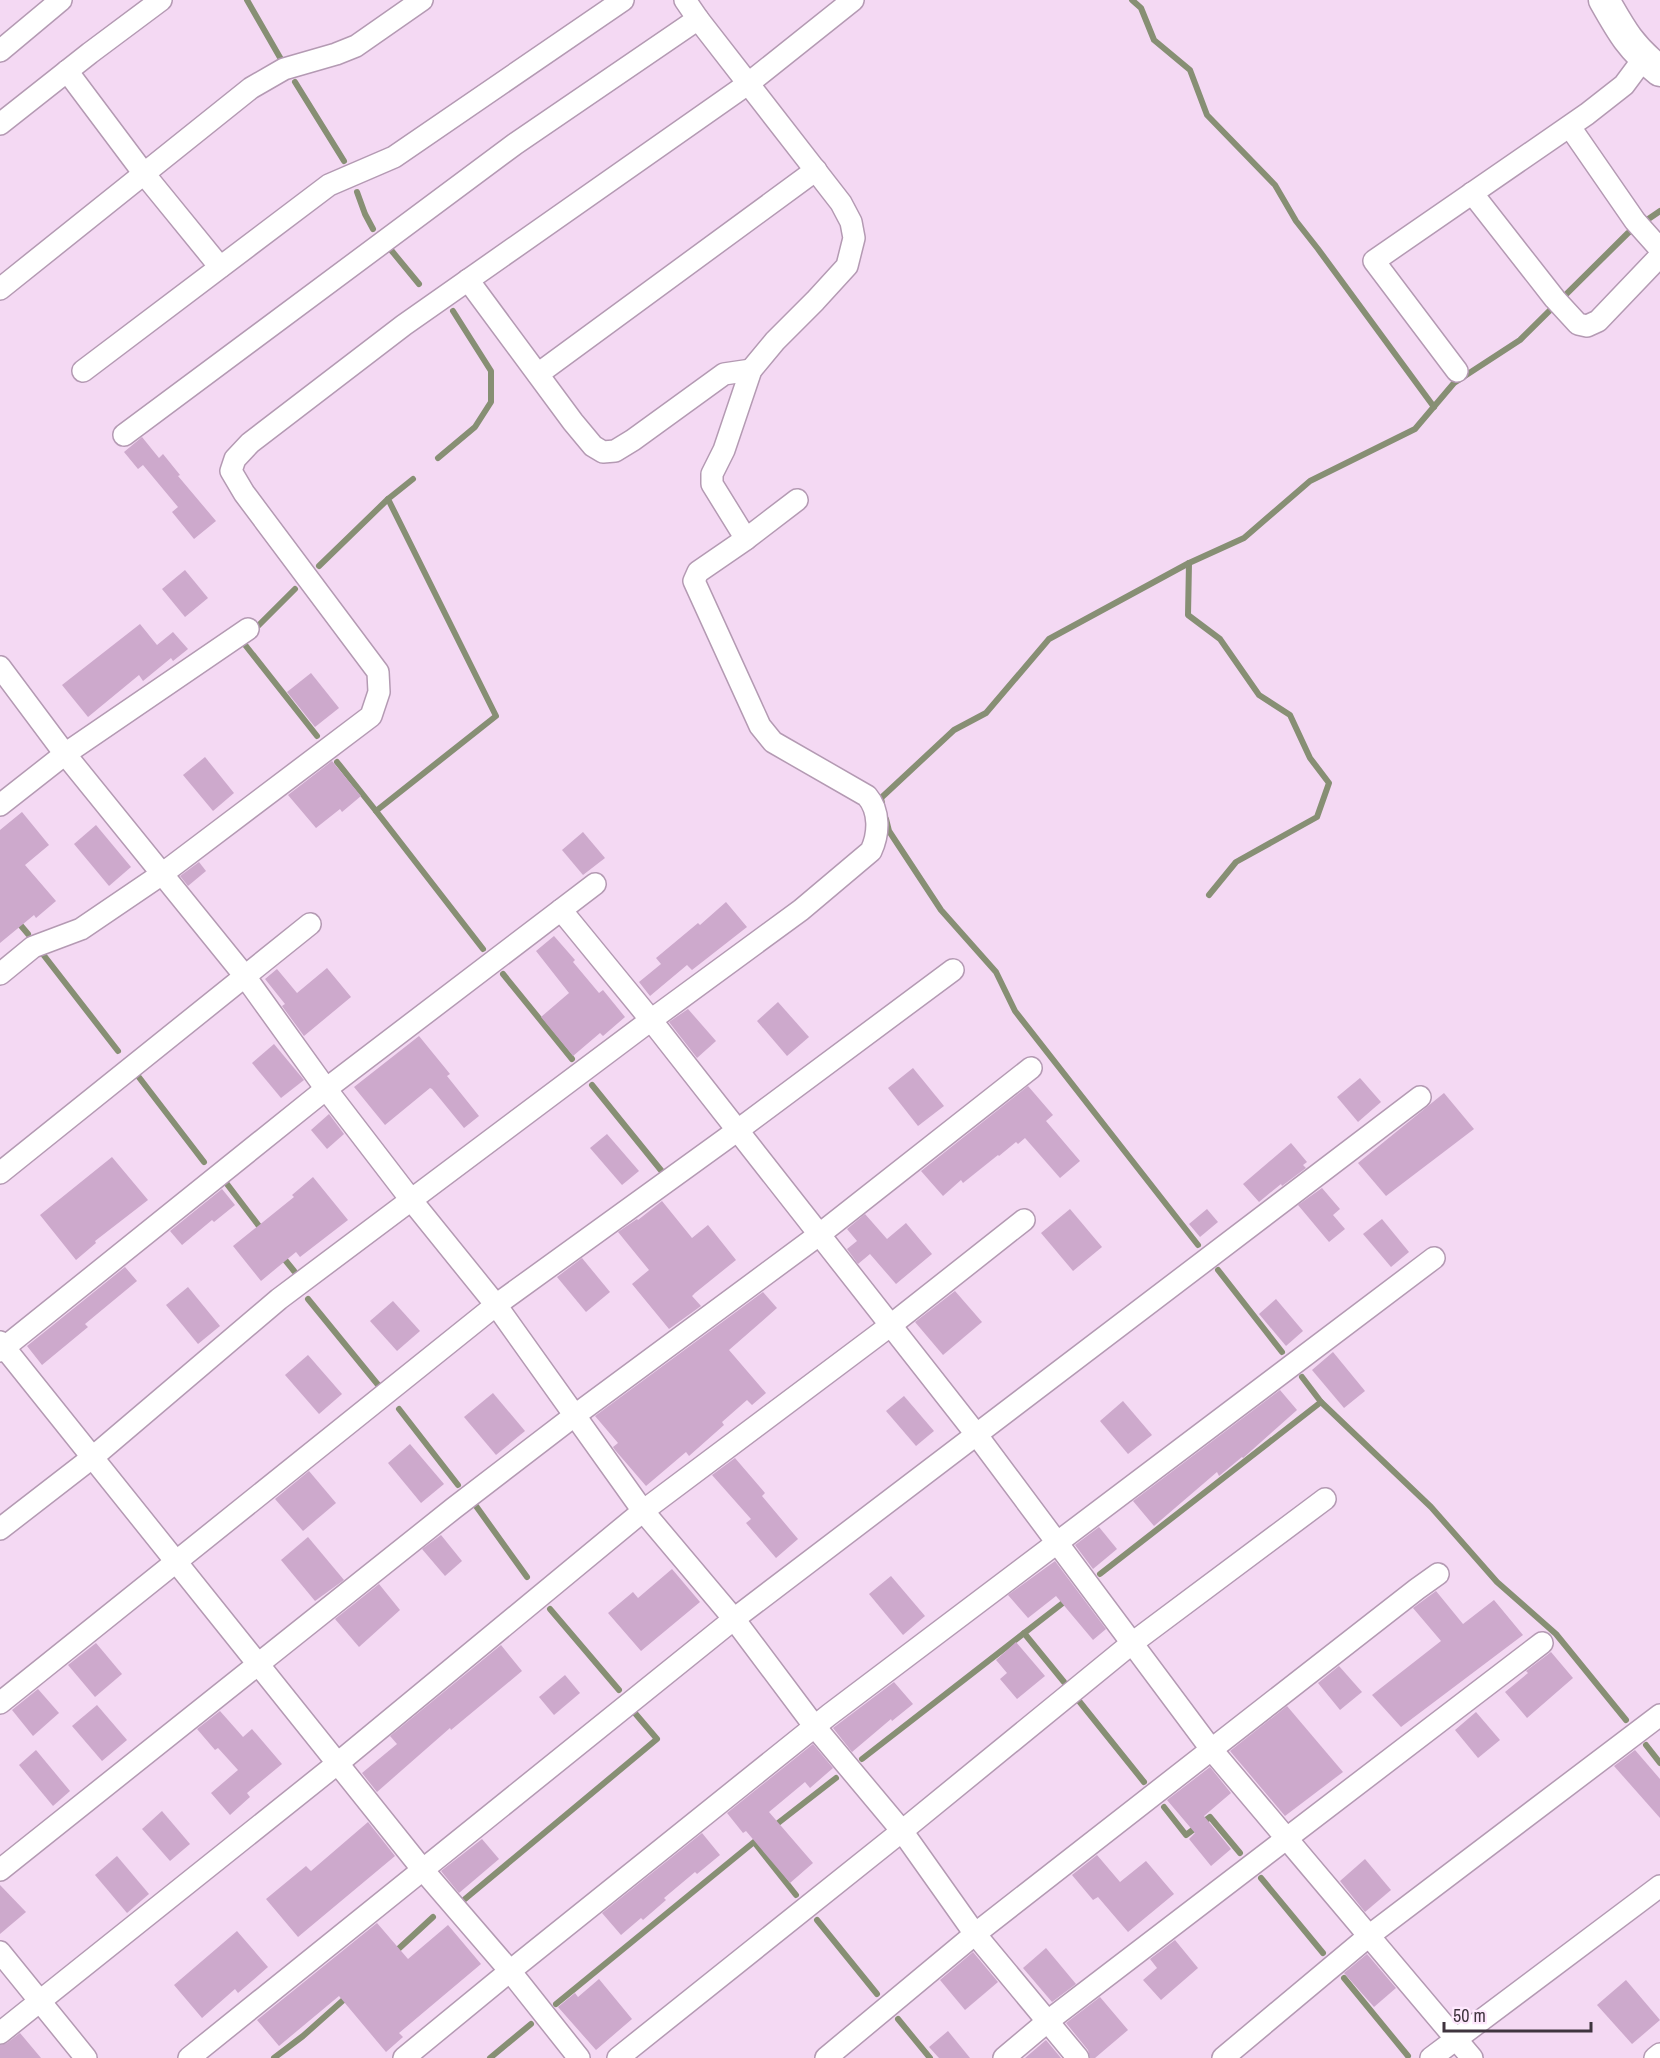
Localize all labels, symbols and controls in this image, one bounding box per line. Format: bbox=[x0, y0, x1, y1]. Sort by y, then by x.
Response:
scale bar bbox=[1444, 1995, 1591, 2033]
text: 50 m bbox=[1453, 2003, 1486, 2028]

